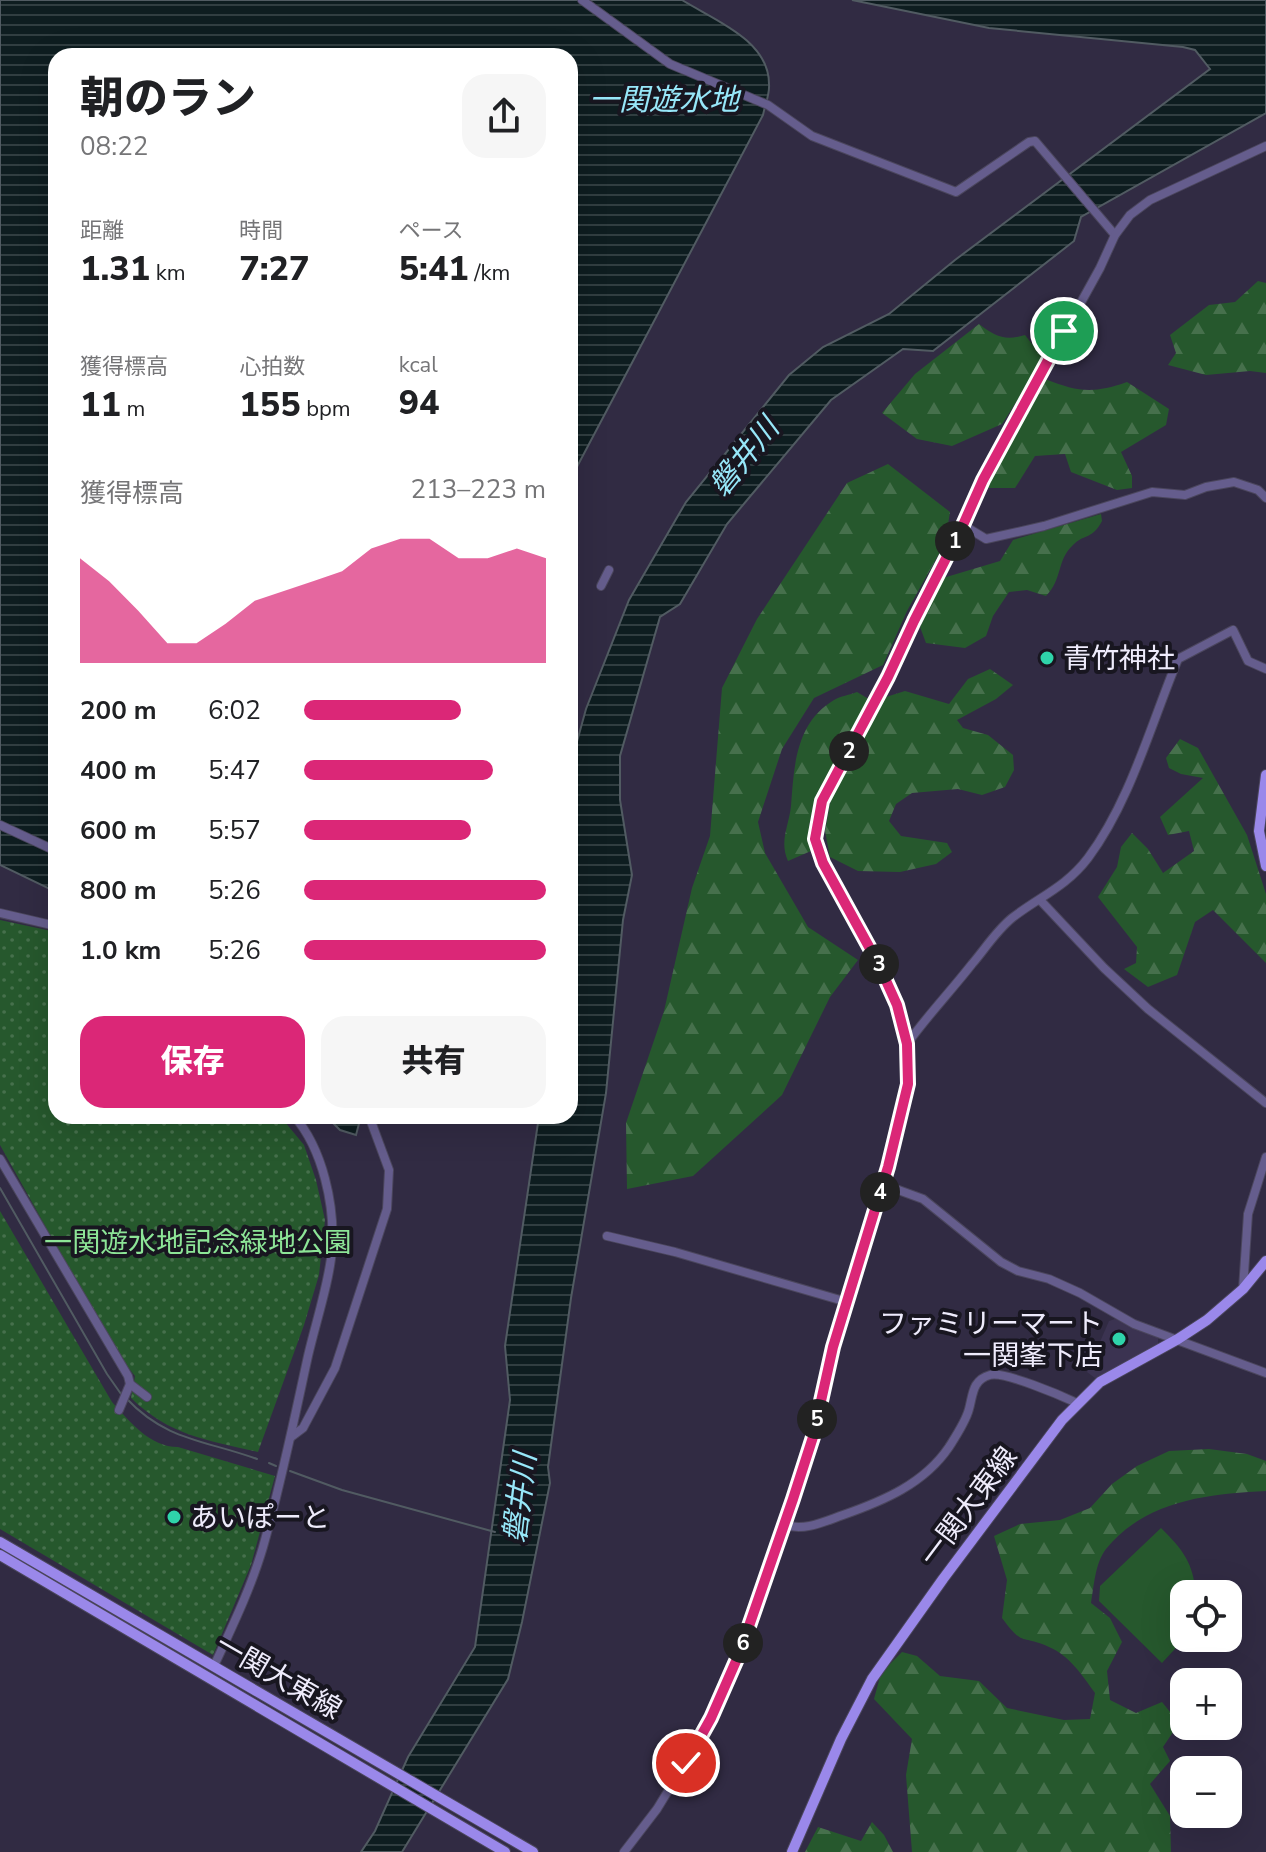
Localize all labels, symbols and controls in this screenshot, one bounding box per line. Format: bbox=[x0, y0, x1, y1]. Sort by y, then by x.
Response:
text: 朝のラン bbox=[80, 69, 256, 129]
button: share bbox=[462, 74, 546, 158]
water label: 一関遊水地 bbox=[589, 80, 742, 121]
text: 08:22 bbox=[80, 129, 148, 164]
text: 距離 bbox=[80, 216, 124, 246]
text: 時間 bbox=[239, 216, 283, 246]
text: ペース bbox=[399, 216, 464, 246]
text: 1.31 bbox=[80, 246, 150, 292]
text: 7:27 bbox=[239, 246, 309, 292]
text: 5:41 bbox=[399, 246, 469, 292]
text: km bbox=[150, 258, 186, 288]
text: /km bbox=[469, 258, 510, 288]
pin bbox=[1030, 297, 1098, 365]
icon: arrive bbox=[1042, 309, 1086, 353]
text: kcal bbox=[399, 350, 438, 380]
text: 獲得標高 bbox=[80, 352, 168, 382]
text: 心拍数 bbox=[239, 352, 305, 382]
text: 94 bbox=[399, 380, 439, 426]
text: 11 bbox=[80, 382, 121, 428]
text: 155 bbox=[239, 382, 301, 428]
text: m bbox=[121, 394, 145, 424]
text: bpm bbox=[301, 394, 351, 424]
water label: 磐井川 bbox=[700, 407, 791, 505]
text: 213–223 m bbox=[410, 472, 546, 507]
text: 獲得標高 bbox=[80, 476, 184, 511]
pin: 1 bbox=[935, 521, 975, 561]
text: 1 bbox=[948, 526, 962, 556]
place label: 青竹神社 bbox=[1063, 640, 1175, 678]
marker: 青竹神社 bbox=[1038, 649, 1056, 667]
text: 200 m bbox=[80, 693, 157, 728]
text: 6:02 bbox=[208, 693, 261, 728]
pin: 2 bbox=[829, 731, 869, 771]
text: 2 bbox=[842, 736, 856, 766]
text: 400 m bbox=[80, 753, 157, 788]
text: 5:47 bbox=[208, 753, 261, 788]
text: 600 m bbox=[80, 813, 157, 848]
text: 5:57 bbox=[208, 813, 261, 848]
text: 800 m bbox=[80, 873, 157, 908]
text: 5:26 bbox=[208, 873, 261, 908]
text: 1.0 km bbox=[80, 933, 161, 968]
text: 5:26 bbox=[208, 933, 261, 968]
pin: 3 bbox=[859, 944, 899, 984]
text: 3 bbox=[872, 949, 886, 979]
button: 保存 bbox=[80, 1016, 305, 1108]
button: 共有 bbox=[321, 1016, 546, 1108]
pin: 4 bbox=[860, 1172, 900, 1212]
text: 4 bbox=[873, 1177, 887, 1207]
park label: 一関遊水地記念緑地公園 bbox=[44, 1224, 352, 1262]
place label: ファミリーマート 一関峯下店 bbox=[879, 1305, 1103, 1375]
marker: ファミリーマート 一関峯下店 bbox=[1110, 1330, 1128, 1348]
pin: 5 bbox=[797, 1399, 837, 1439]
text: 5 bbox=[810, 1404, 824, 1434]
street label: 一関大東線 bbox=[911, 1439, 1026, 1574]
water label: 磐井川 bbox=[495, 1448, 547, 1545]
place label: あいぽーと bbox=[190, 1499, 330, 1537]
marker: あいぽーと bbox=[165, 1508, 183, 1526]
map controls bbox=[1170, 1580, 1242, 1828]
button: locate bbox=[1170, 1580, 1242, 1652]
pin: 6 bbox=[723, 1623, 763, 1663]
street label: 一関大東線 bbox=[208, 1625, 349, 1728]
text: 6 bbox=[736, 1628, 750, 1658]
button: + bbox=[1170, 1668, 1242, 1740]
pin bbox=[652, 1729, 720, 1797]
icon: check bbox=[664, 1741, 708, 1785]
button: − bbox=[1170, 1756, 1242, 1828]

